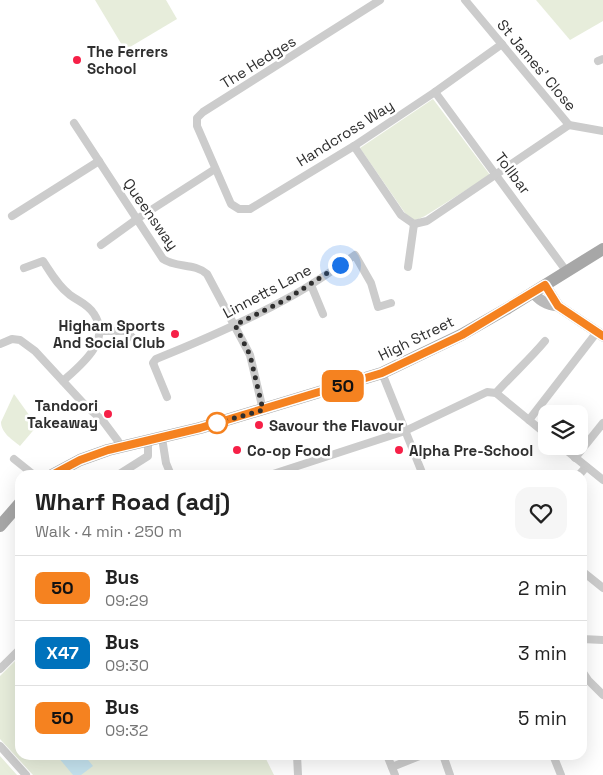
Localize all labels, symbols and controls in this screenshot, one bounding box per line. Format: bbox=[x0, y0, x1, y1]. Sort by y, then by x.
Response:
street label: St James' Close bbox=[493, 15, 581, 115]
street label: The Hedges bbox=[217, 31, 299, 93]
place label: The Ferrers School bbox=[87, 42, 168, 78]
marker: The Ferrers School bbox=[71, 54, 83, 66]
street label: Handcross Way bbox=[293, 96, 397, 170]
street label: Tollbar bbox=[491, 148, 535, 198]
street label: Queensway bbox=[119, 174, 183, 254]
your location bbox=[328, 253, 353, 278]
street label: Linnetts Lane bbox=[219, 260, 315, 322]
street label: High Street bbox=[375, 311, 457, 365]
place label: Higham Sports And Social Club bbox=[53, 316, 165, 352]
marker: Higham Sports And Social Club bbox=[169, 328, 181, 340]
line badge: 50 bbox=[320, 370, 366, 402]
text: 50 bbox=[332, 374, 354, 397]
place label: Tandoori Takeaway bbox=[27, 396, 98, 432]
map controls bbox=[538, 405, 588, 455]
button: layers bbox=[538, 405, 588, 455]
marker: Tandoori Takeaway bbox=[102, 408, 114, 420]
unlabelled marker bbox=[206, 412, 228, 434]
place label: Savour the Flavour bbox=[269, 416, 404, 435]
marker: Savour the Flavour bbox=[253, 419, 265, 431]
place label: Co-op Food bbox=[247, 441, 331, 460]
place label: Alpha Pre-School bbox=[409, 441, 533, 460]
marker: Co-op Food bbox=[231, 444, 243, 456]
marker: Alpha Pre-School bbox=[393, 444, 405, 456]
text: Wharf Road (adj) bbox=[35, 486, 230, 517]
button: heart bbox=[515, 487, 567, 539]
text: Walk · 4 min · 250 m bbox=[35, 521, 182, 542]
text: Bus bbox=[105, 565, 139, 590]
text: 50 bbox=[51, 576, 74, 599]
text: 2 min bbox=[518, 576, 567, 601]
text: 09:29 bbox=[105, 590, 149, 611]
text: Bus bbox=[105, 630, 139, 655]
text: X47 bbox=[46, 641, 79, 664]
text: 3 min bbox=[518, 641, 567, 666]
text: 09:30 bbox=[105, 655, 149, 676]
text: Bus bbox=[105, 695, 139, 720]
text: 50 bbox=[51, 706, 74, 729]
text: 5 min bbox=[518, 706, 567, 731]
text: 09:32 bbox=[105, 720, 148, 741]

